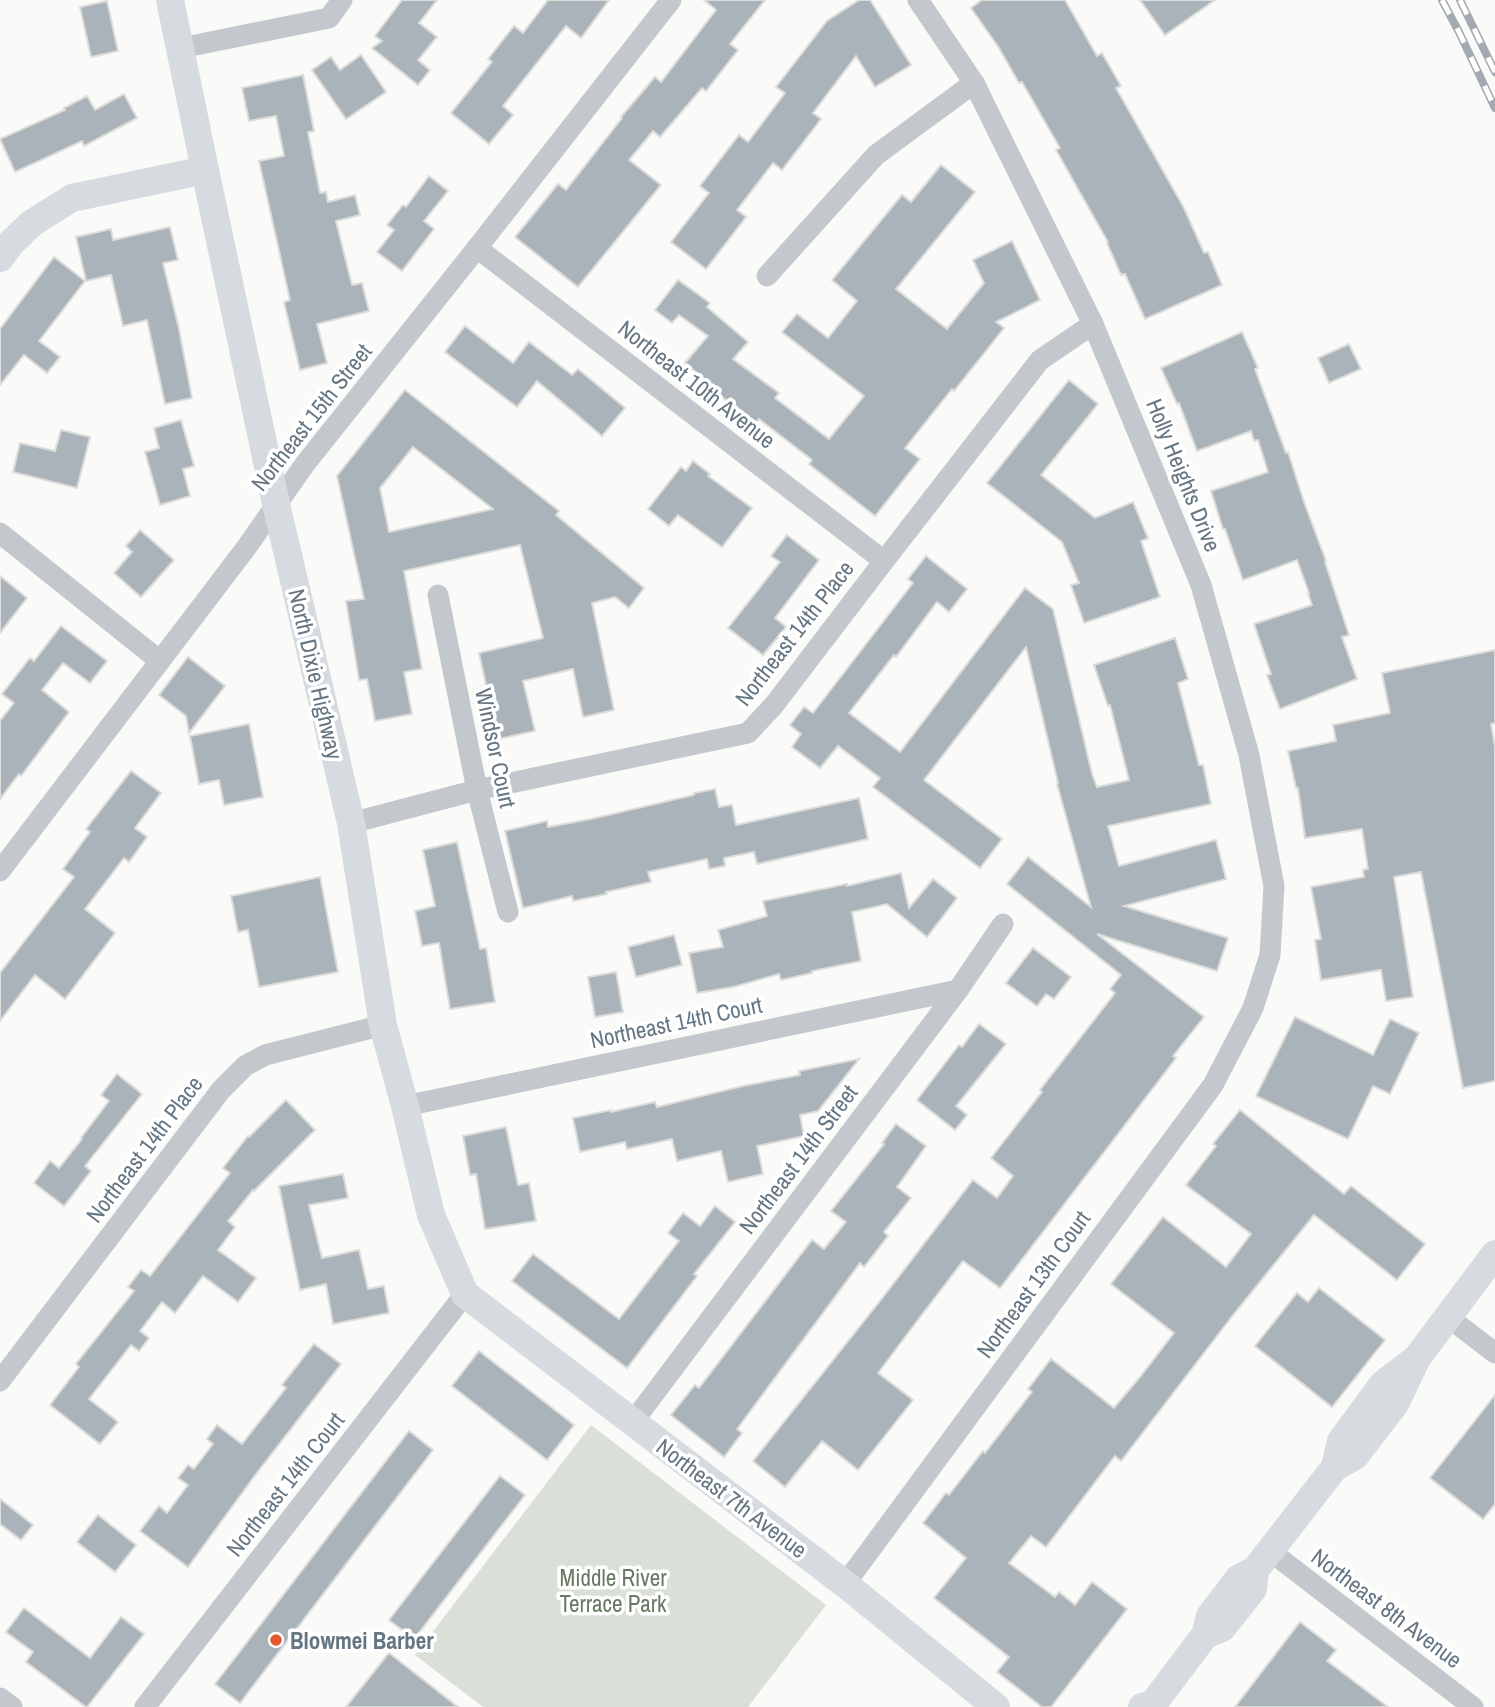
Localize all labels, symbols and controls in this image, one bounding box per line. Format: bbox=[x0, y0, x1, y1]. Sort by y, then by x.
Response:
street label: Northeast 10th Avenue bbox=[612, 313, 782, 455]
street label: Northeast 15th Street bbox=[244, 337, 378, 497]
street label: Holly Heights Drive bbox=[1139, 394, 1229, 556]
street label: Northeast 14th Place bbox=[728, 554, 860, 712]
street label: North Dixie Highway bbox=[281, 586, 351, 763]
street label: Windsor Court bbox=[468, 685, 524, 811]
street label: Northeast 14th Court bbox=[587, 989, 765, 1055]
street label: Northeast 14th Place bbox=[79, 1069, 209, 1229]
street label: Northeast 14th Street bbox=[732, 1078, 864, 1240]
street label: Northeast 13th Court bbox=[969, 1204, 1097, 1364]
street label: Northeast 14th Court bbox=[219, 1405, 351, 1563]
street label: Northeast 7th Avenue bbox=[650, 1431, 814, 1565]
street label: Northeast 8th Avenue bbox=[1305, 1541, 1469, 1675]
park label: Middle River Terrace Park bbox=[560, 1562, 667, 1619]
place label: Blowmei Barber bbox=[290, 1625, 434, 1656]
marker: Blowmei Barber bbox=[268, 1632, 284, 1648]

